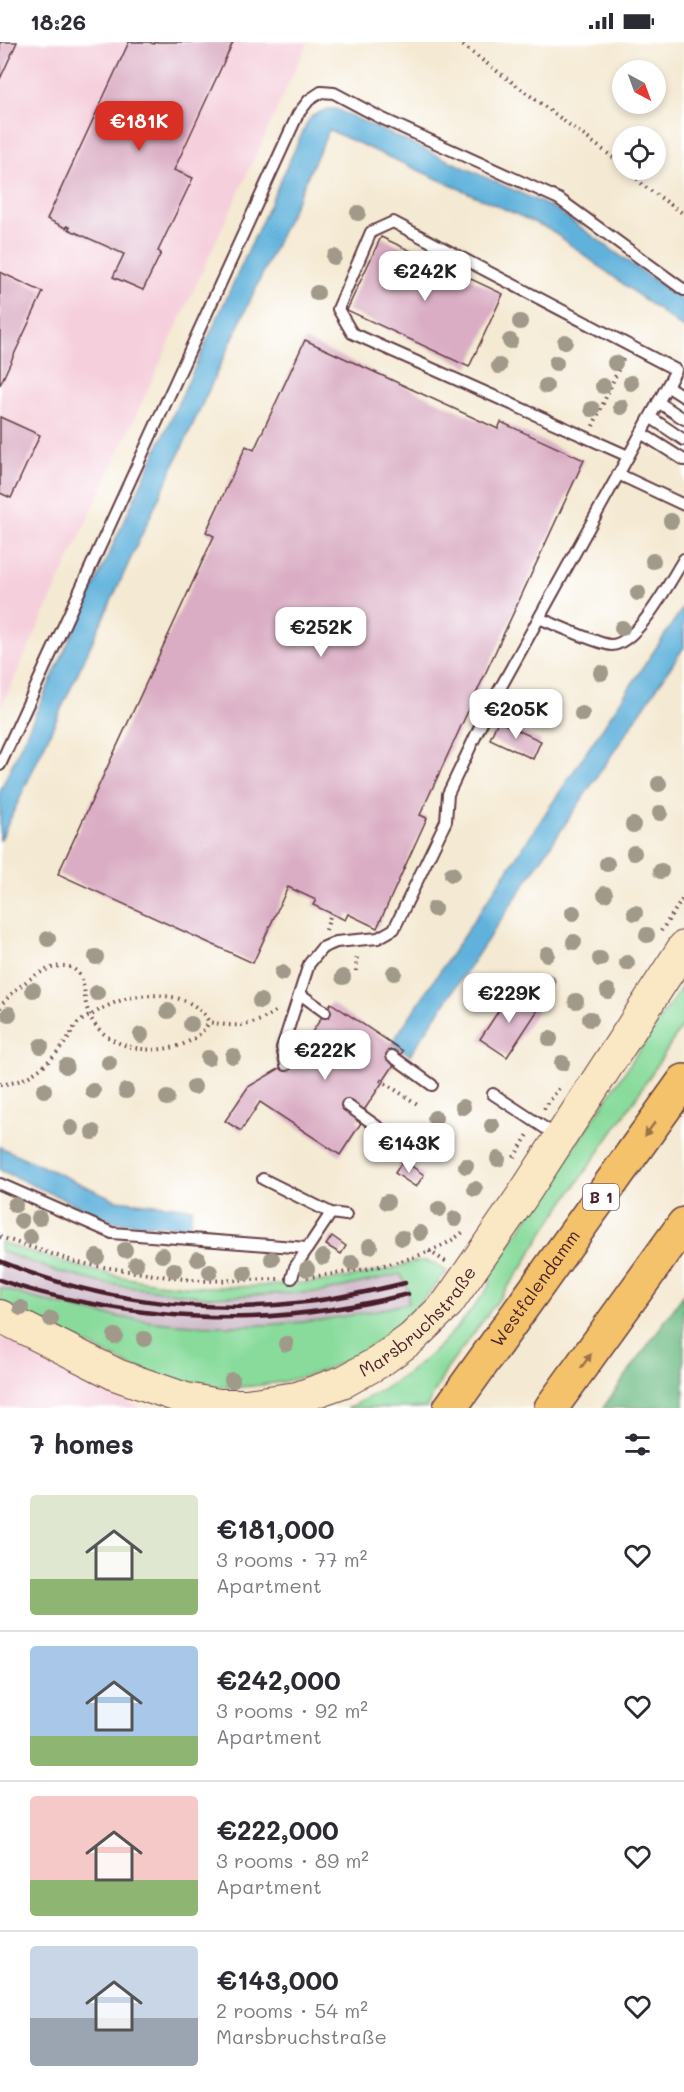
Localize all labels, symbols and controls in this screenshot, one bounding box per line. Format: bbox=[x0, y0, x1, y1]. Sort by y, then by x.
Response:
text: 18:26 bbox=[30, 7, 86, 36]
north arrow bbox=[612, 60, 666, 114]
map controls bbox=[612, 60, 666, 180]
pin: €181K bbox=[97, 101, 181, 152]
text: €181K bbox=[109, 107, 169, 133]
button: locate bbox=[612, 126, 666, 180]
pin: €242K bbox=[383, 251, 467, 302]
text: €242K bbox=[393, 257, 457, 283]
pin: €252K bbox=[279, 607, 363, 658]
text: €252K bbox=[289, 613, 353, 639]
pin: €205K bbox=[474, 689, 558, 740]
text: €205K bbox=[483, 695, 549, 721]
pin: €229K bbox=[467, 973, 551, 1024]
text: €229K bbox=[477, 979, 541, 1005]
pin: €222K bbox=[283, 1030, 367, 1081]
text: €222K bbox=[294, 1036, 356, 1062]
one-way arrow bbox=[644, 1120, 656, 1136]
pin: €143K bbox=[367, 1123, 451, 1174]
text: €143K bbox=[378, 1129, 440, 1155]
road number: B 1 bbox=[583, 1184, 619, 1210]
street label: Westfalendamm bbox=[485, 1224, 585, 1351]
street label: Marsbruchstraße bbox=[354, 1261, 481, 1382]
one-way arrow bbox=[580, 1353, 592, 1369]
text: 7 homes bbox=[30, 1427, 134, 1461]
icon: filters bbox=[621, 1428, 654, 1461]
text: €181,000 bbox=[216, 1512, 334, 1546]
icon: home bbox=[78, 1519, 150, 1591]
icon: heart bbox=[621, 1539, 654, 1572]
text: 3 rooms · 77 m² bbox=[216, 1546, 367, 1572]
text: Apartment bbox=[216, 1572, 322, 1598]
text: €242,000 bbox=[216, 1663, 341, 1697]
icon: home bbox=[78, 1670, 150, 1742]
icon: heart bbox=[621, 1690, 654, 1723]
text: 3 rooms · 92 m² bbox=[216, 1697, 368, 1723]
text: Apartment bbox=[216, 1723, 322, 1749]
text: €222,000 bbox=[216, 1813, 339, 1847]
icon: home bbox=[78, 1820, 150, 1892]
icon: heart bbox=[621, 1840, 654, 1873]
text: 3 rooms · 89 m² bbox=[216, 1847, 369, 1873]
text: Apartment bbox=[216, 1873, 322, 1899]
text: €143,000 bbox=[216, 1963, 339, 1997]
icon: home bbox=[78, 1970, 150, 2042]
icon: heart bbox=[621, 1990, 654, 2023]
text: 2 rooms · 54 m² bbox=[216, 1997, 368, 2023]
text: Marsbruchstraße bbox=[216, 2023, 387, 2049]

